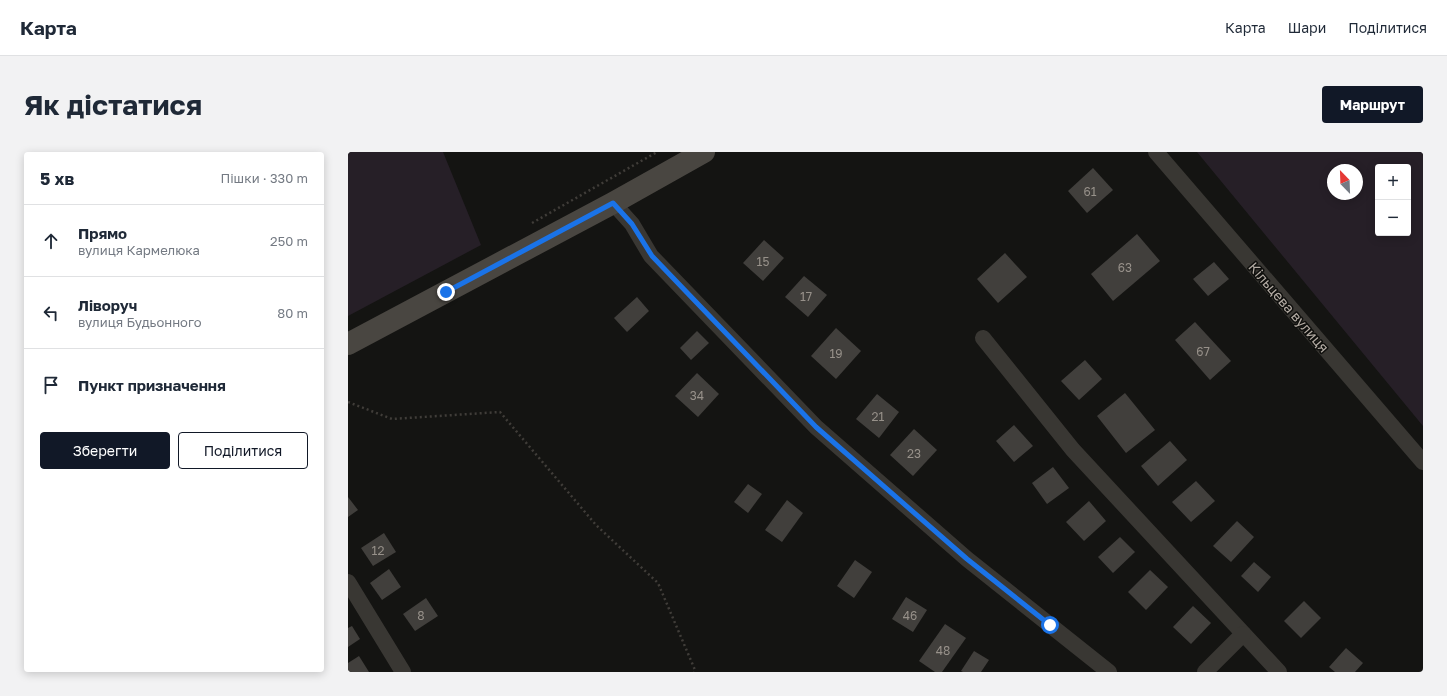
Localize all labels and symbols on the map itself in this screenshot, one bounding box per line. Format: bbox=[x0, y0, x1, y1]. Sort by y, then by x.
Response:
north arrow bbox=[1327, 164, 1363, 200]
house number: 61 bbox=[1083, 184, 1097, 199]
house number: 15 bbox=[757, 254, 769, 269]
street label: Кільцева вулиця bbox=[1245, 258, 1333, 356]
house number: 63 bbox=[1118, 260, 1132, 275]
route end bbox=[437, 283, 455, 301]
house number: 17 bbox=[800, 289, 812, 304]
house number: 67 bbox=[1196, 344, 1210, 359]
house number: 19 bbox=[829, 346, 843, 361]
house number: 34 bbox=[690, 388, 704, 403]
house number: 21 bbox=[872, 409, 885, 424]
house number: 23 bbox=[907, 446, 921, 461]
house number: 12 bbox=[372, 543, 384, 558]
house number: 8 bbox=[417, 608, 425, 623]
house number: 46 bbox=[903, 608, 917, 623]
route start bbox=[1041, 616, 1059, 634]
house number: 48 bbox=[936, 643, 950, 658]

